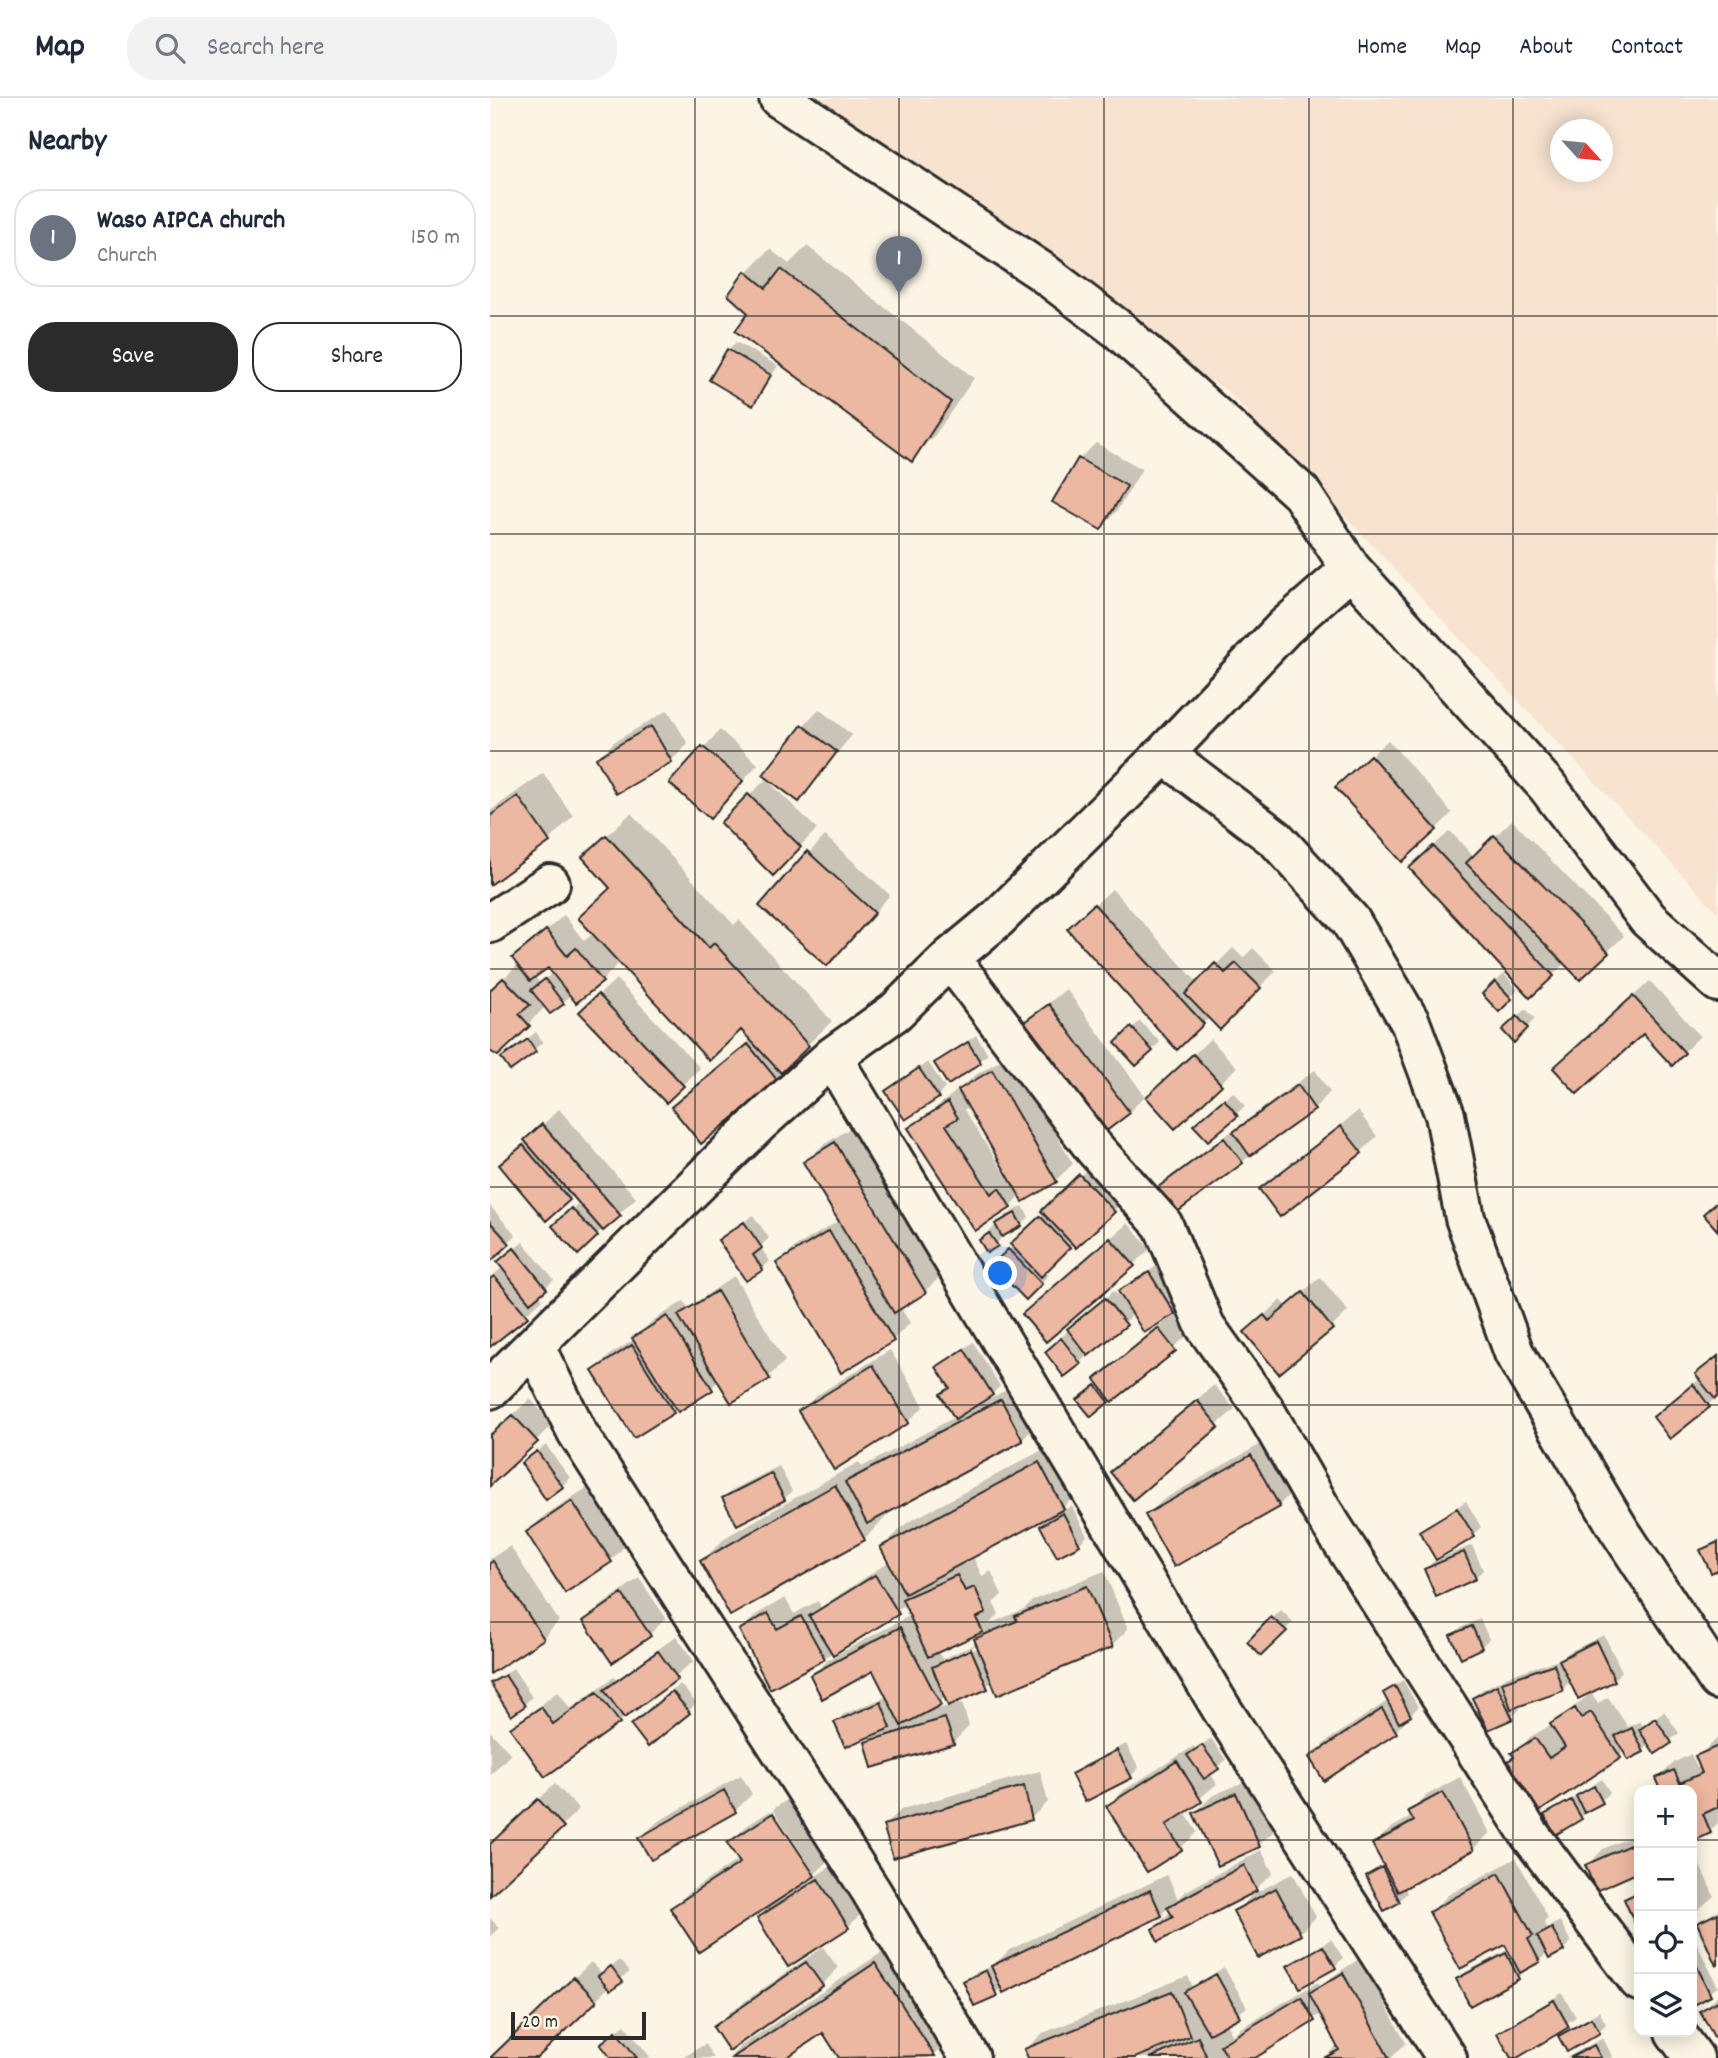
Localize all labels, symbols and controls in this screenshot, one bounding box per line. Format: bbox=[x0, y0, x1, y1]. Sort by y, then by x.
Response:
search box bbox=[127, 17, 617, 80]
text: Map bbox=[35, 25, 85, 72]
icon: search bbox=[151, 29, 189, 67]
text: Search here bbox=[207, 30, 325, 67]
text: Home bbox=[1357, 31, 1407, 65]
text: Map bbox=[1445, 31, 1481, 65]
text: About bbox=[1519, 31, 1573, 65]
text: Contact bbox=[1611, 31, 1683, 65]
north arrow bbox=[1550, 119, 1613, 182]
text: Nearby bbox=[28, 122, 106, 165]
text: Waso AIPCA church bbox=[97, 203, 285, 240]
text: 1 bbox=[50, 222, 56, 255]
text: 150 m bbox=[411, 222, 460, 255]
pin: 1 bbox=[876, 236, 922, 294]
text: Church bbox=[97, 240, 157, 273]
button: Save bbox=[28, 322, 238, 392]
button: Share bbox=[252, 322, 462, 392]
your location bbox=[983, 1256, 1017, 1290]
map controls bbox=[1634, 1785, 1697, 2037]
button: + bbox=[1634, 1785, 1697, 1848]
button: − bbox=[1634, 1848, 1697, 1911]
button: locate bbox=[1634, 1911, 1697, 1974]
button: layers bbox=[1634, 1974, 1697, 2037]
scale bar bbox=[511, 2009, 646, 2041]
text: 20 m bbox=[522, 2010, 558, 2037]

